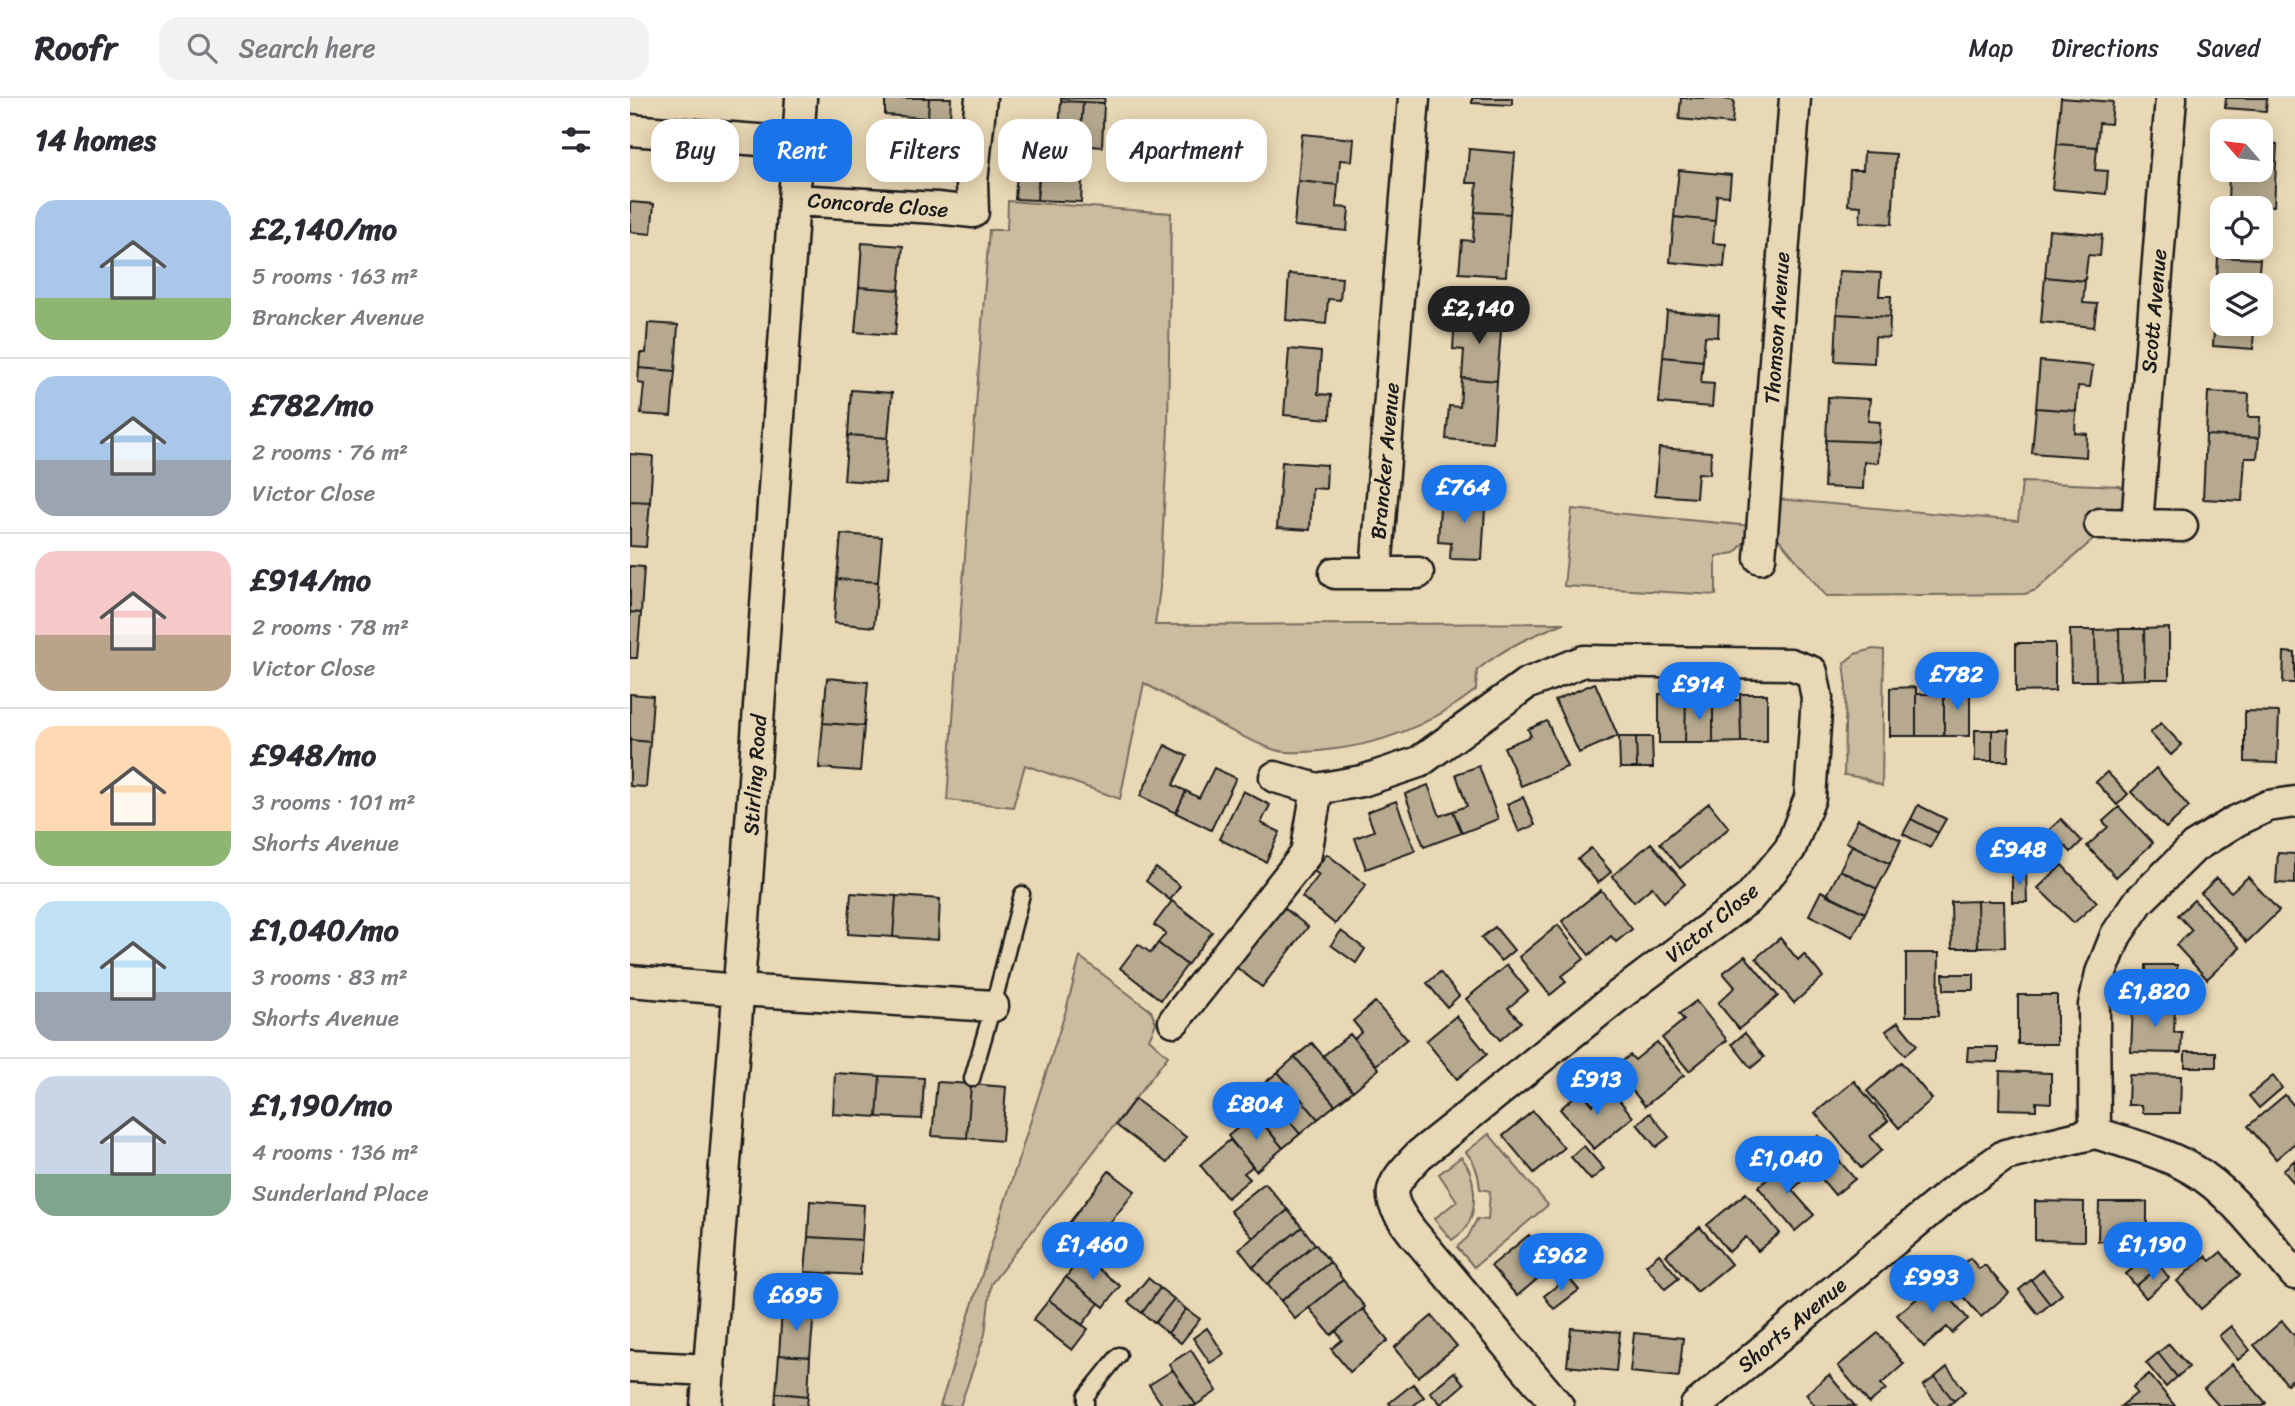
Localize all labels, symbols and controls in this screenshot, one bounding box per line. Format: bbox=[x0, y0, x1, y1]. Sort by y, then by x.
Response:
search box bbox=[159, 17, 649, 80]
text: Roofr bbox=[35, 19, 117, 77]
text: Search here bbox=[239, 25, 376, 71]
text: Map bbox=[1969, 27, 2013, 69]
text: Directions bbox=[2051, 27, 2159, 69]
text: Saved bbox=[2197, 27, 2260, 69]
icon: search bbox=[183, 29, 221, 67]
text: 14 homes bbox=[35, 113, 156, 167]
chip: Buy bbox=[651, 119, 739, 182]
chip: Rent bbox=[753, 119, 852, 182]
chip: Filters bbox=[866, 119, 984, 182]
chip: New bbox=[998, 119, 1092, 182]
chip: Apartment bbox=[1106, 119, 1267, 182]
north arrow bbox=[2210, 119, 2273, 182]
map controls bbox=[2210, 119, 2273, 336]
icon: filters bbox=[557, 121, 595, 159]
street label: Concorde Close bbox=[807, 181, 950, 229]
button: locate bbox=[2210, 196, 2273, 259]
text: £2,140/mo bbox=[252, 202, 397, 256]
icon: home bbox=[91, 228, 175, 312]
street label: Scott Avenue bbox=[2130, 247, 2178, 375]
street label: Thomson Avenue bbox=[1753, 250, 1801, 405]
text: 5 rooms · 163 m² bbox=[252, 256, 418, 297]
button: layers bbox=[2210, 273, 2273, 336]
pin: £2,140 bbox=[1422, 286, 1536, 346]
text: £2,140 bbox=[1444, 288, 1514, 329]
text: Brancker Avenue bbox=[252, 297, 424, 338]
text: £782/mo bbox=[252, 378, 374, 432]
street label: Brancker Avenue bbox=[1359, 381, 1411, 541]
icon: home bbox=[91, 404, 175, 488]
text: 2 rooms · 76 m² bbox=[252, 432, 408, 473]
pin: £764 bbox=[1423, 466, 1505, 525]
text: £764 bbox=[1438, 467, 1490, 508]
text: Victor Close bbox=[252, 473, 375, 514]
text: £914/mo bbox=[252, 553, 371, 607]
icon: home bbox=[91, 579, 175, 663]
text: 2 rooms · 78 m² bbox=[252, 607, 409, 648]
text: Victor Close bbox=[252, 648, 375, 689]
pin: £782 bbox=[1916, 652, 1998, 712]
text: £782 bbox=[1931, 654, 1983, 695]
pin: £914 bbox=[1658, 662, 1740, 722]
text: £914 bbox=[1674, 664, 1724, 705]
street label: Stirling Road bbox=[732, 712, 778, 837]
text: £948/mo bbox=[252, 728, 376, 782]
icon: home bbox=[91, 754, 175, 838]
text: 3 rooms · 101 m² bbox=[252, 782, 416, 823]
text: Shorts Avenue bbox=[252, 823, 399, 864]
pin: £948 bbox=[1978, 828, 2060, 887]
text: £948 bbox=[1992, 829, 2046, 870]
street label: Victor Close bbox=[1656, 873, 1768, 973]
text: £1,040/mo bbox=[252, 903, 399, 957]
icon: home bbox=[91, 929, 175, 1013]
text: 3 rooms · 83 m² bbox=[252, 957, 408, 998]
pin: £1,820 bbox=[2098, 970, 2212, 1029]
text: £1,820 bbox=[2120, 971, 2190, 1012]
text: Shorts Avenue bbox=[252, 998, 399, 1039]
pin: £913 bbox=[1556, 1058, 1638, 1117]
text: £913 bbox=[1573, 1059, 1621, 1100]
text: £1,190/mo bbox=[252, 1078, 392, 1132]
pin: £804 bbox=[1215, 1082, 1297, 1142]
text: £804 bbox=[1229, 1084, 1283, 1125]
icon: home bbox=[91, 1104, 175, 1188]
text: 4 rooms · 136 m² bbox=[252, 1132, 419, 1173]
pin: £1,040 bbox=[1730, 1136, 1844, 1196]
text: £1,040 bbox=[1751, 1138, 1823, 1179]
text: Sunderland Place bbox=[252, 1173, 429, 1214]
pin: £1,460 bbox=[1036, 1222, 1150, 1282]
pin: £1,190 bbox=[2096, 1222, 2210, 1282]
text: £1,460 bbox=[1058, 1224, 1128, 1265]
text: £1,190 bbox=[2120, 1224, 2186, 1265]
pin: £962 bbox=[1520, 1234, 1602, 1293]
text: £962 bbox=[1535, 1235, 1587, 1276]
pin: £993 bbox=[1891, 1256, 1973, 1315]
text: £993 bbox=[1905, 1257, 1959, 1298]
street label: Shorts Avenue bbox=[1728, 1267, 1856, 1383]
pin: £695 bbox=[755, 1274, 837, 1333]
text: £695 bbox=[769, 1275, 823, 1316]

